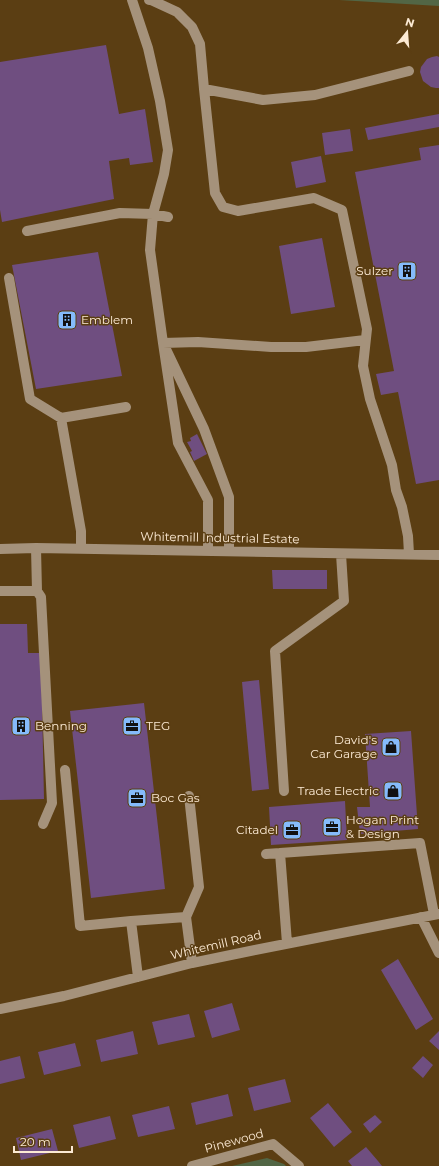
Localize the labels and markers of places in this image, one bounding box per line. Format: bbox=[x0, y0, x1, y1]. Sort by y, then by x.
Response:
building icon: Sulzer bbox=[396, 260, 418, 282]
place label: Sulzer bbox=[356, 263, 393, 278]
building icon: Emblem bbox=[56, 309, 78, 331]
place label: Emblem bbox=[81, 312, 133, 327]
building icon: Benning bbox=[10, 715, 32, 737]
office icon: TEG bbox=[121, 715, 143, 737]
place label: Benning bbox=[35, 718, 87, 733]
place label: TEG bbox=[146, 718, 170, 733]
place label: David's Car Garage bbox=[310, 732, 377, 761]
shop icon: David's Car Garage bbox=[380, 736, 402, 758]
shop icon: Trade Electric bbox=[382, 780, 404, 802]
place label: Trade Electric bbox=[297, 783, 379, 798]
office icon: Boc Gas bbox=[126, 787, 148, 809]
place label: Boc Gas bbox=[151, 790, 200, 805]
place label: Hogan Print & Design bbox=[346, 812, 419, 841]
office icon: Hogan Print & Design bbox=[321, 816, 343, 838]
office icon: Citadel bbox=[281, 819, 303, 841]
place label: Citadel bbox=[236, 822, 278, 837]

